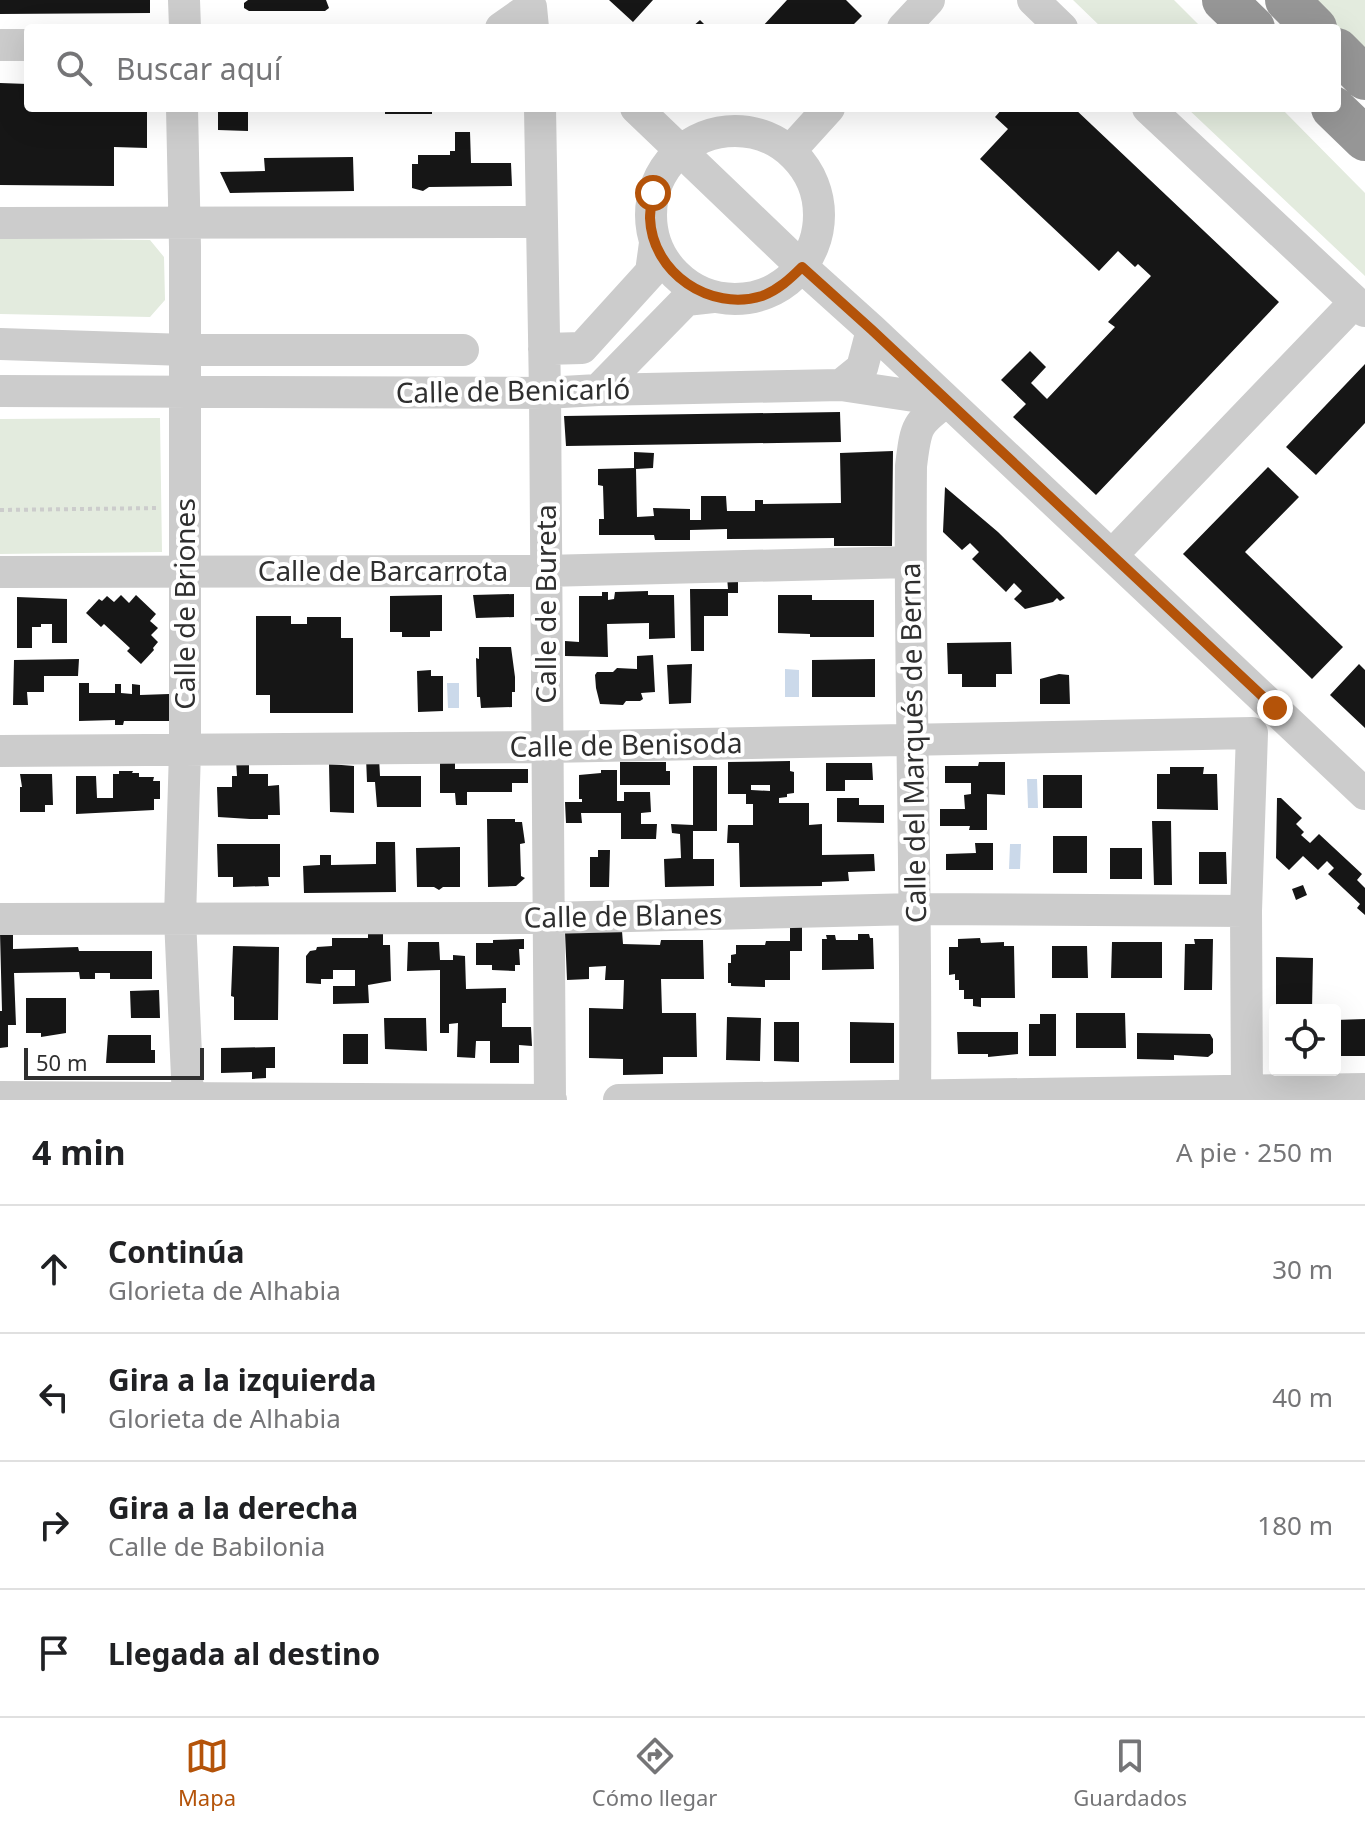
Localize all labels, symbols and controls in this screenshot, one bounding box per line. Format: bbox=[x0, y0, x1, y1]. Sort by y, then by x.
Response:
search box bbox=[24, 24, 1341, 112]
icon: search bbox=[52, 46, 96, 90]
text: Buscar aquí bbox=[116, 48, 281, 89]
route start bbox=[635, 175, 671, 211]
street label: Calle de Benicarló bbox=[395, 369, 631, 411]
street label: Calle de Briones bbox=[165, 498, 203, 710]
street label: Calle de Bureta bbox=[526, 504, 564, 704]
street label: Calle de Barcarrota bbox=[258, 551, 508, 589]
street label: Calle del Marqués de Berna bbox=[890, 563, 934, 924]
route end bbox=[1257, 690, 1293, 726]
street label: Calle de Benisoda bbox=[509, 723, 743, 765]
street label: Calle de Blanes bbox=[523, 894, 723, 936]
map controls bbox=[1269, 1004, 1341, 1076]
button: locate bbox=[1269, 1004, 1341, 1076]
scale bar bbox=[24, 1044, 204, 1080]
text: 50 m bbox=[36, 1047, 87, 1077]
text: 4 min bbox=[32, 1129, 126, 1175]
text: A pie · 250 m bbox=[1176, 1134, 1333, 1170]
text: Continúa bbox=[108, 1231, 244, 1272]
icon: ahead bbox=[32, 1247, 76, 1291]
text: 30 m bbox=[1272, 1251, 1333, 1287]
text: Glorieta de Alhabia bbox=[108, 1272, 341, 1308]
text: Gira a la izquierda bbox=[108, 1359, 377, 1400]
icon: left bbox=[32, 1375, 76, 1419]
text: 40 m bbox=[1272, 1379, 1333, 1415]
text: Glorieta de Alhabia bbox=[108, 1400, 341, 1436]
text: Gira a la derecha bbox=[108, 1487, 358, 1528]
icon: right bbox=[32, 1503, 76, 1547]
text: 180 m bbox=[1257, 1507, 1333, 1543]
text: Calle de Babilonia bbox=[108, 1528, 325, 1564]
icon: arrive bbox=[32, 1631, 76, 1675]
text: Llegada al destino bbox=[108, 1633, 380, 1674]
tab: Mapa bbox=[178, 1734, 236, 1812]
tab: Cómo llegar bbox=[592, 1734, 717, 1812]
tab: Guardados bbox=[1073, 1734, 1187, 1812]

